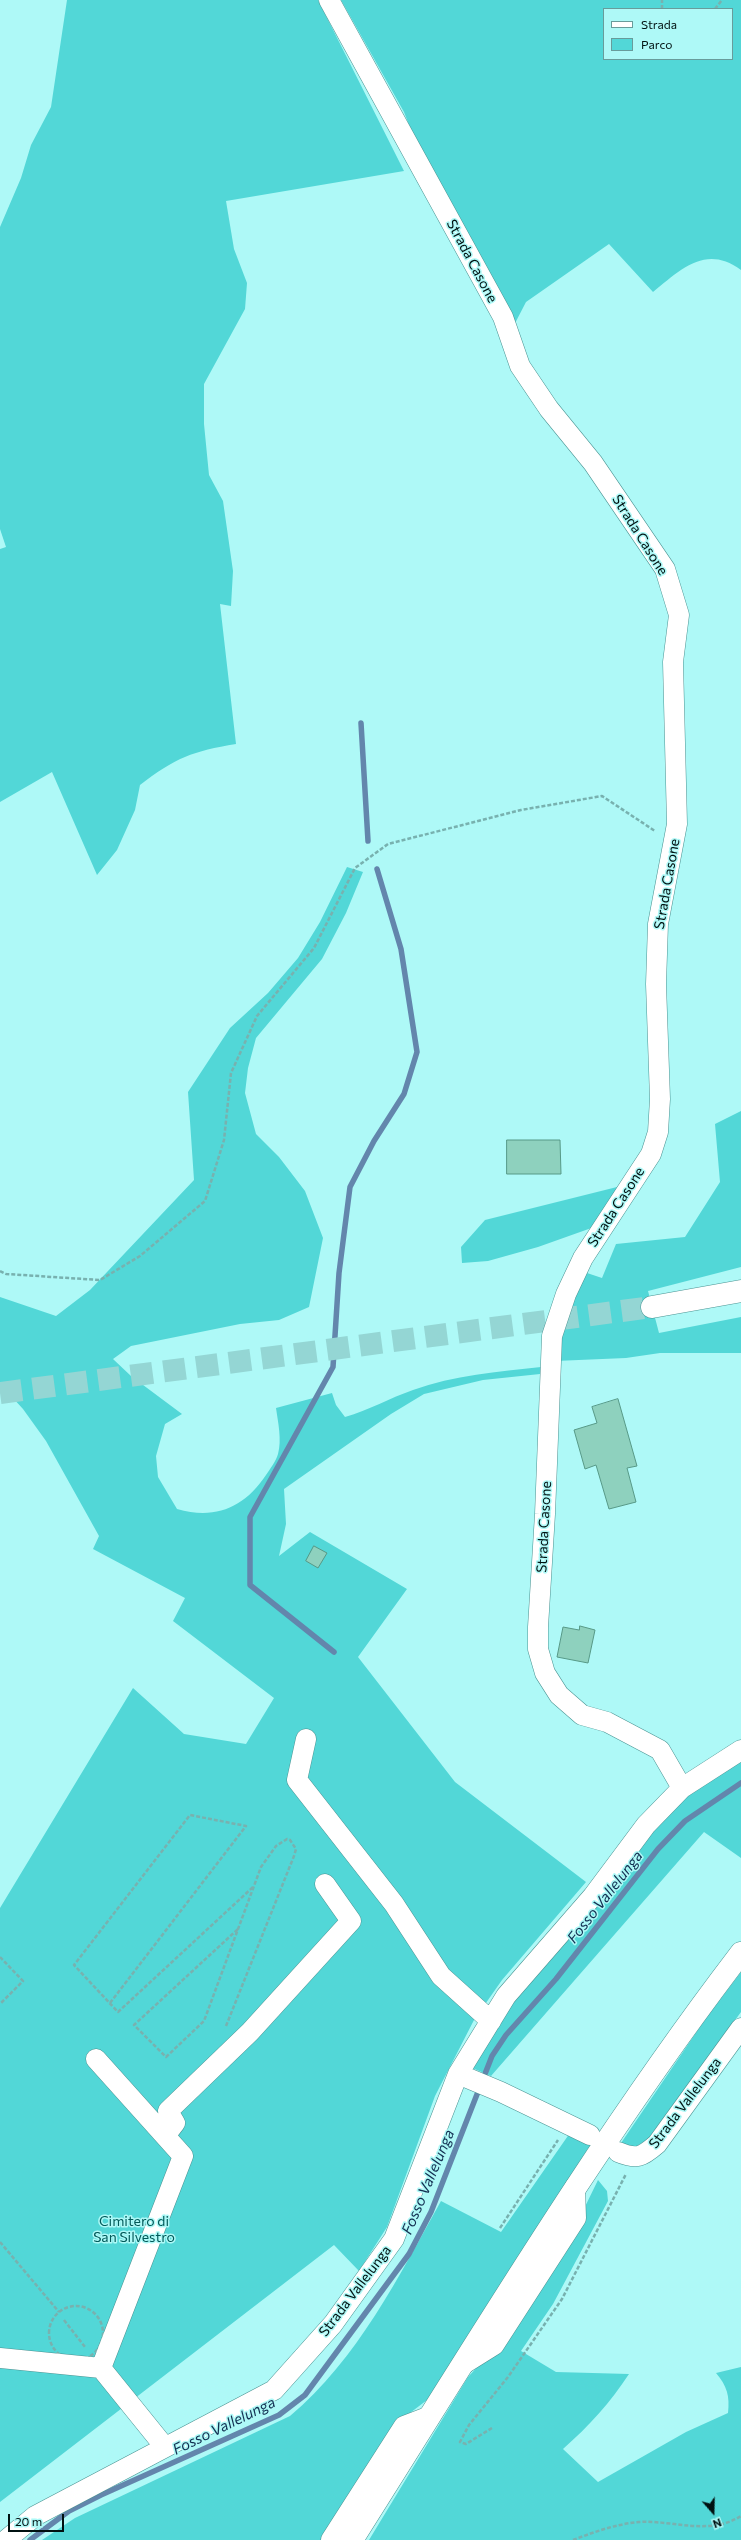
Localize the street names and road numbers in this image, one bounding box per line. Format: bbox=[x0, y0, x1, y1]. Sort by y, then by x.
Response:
street label: Strada Casone bbox=[443, 217, 501, 305]
street label: Strada Casone bbox=[609, 492, 671, 578]
street label: Strada Casone bbox=[651, 837, 683, 931]
street label: Strada Casone bbox=[584, 1164, 648, 1250]
street label: Strada Casone bbox=[533, 1481, 555, 1573]
street label: Strada Vallelunga bbox=[645, 2054, 725, 2152]
street label: Strada Vallelunga bbox=[315, 2242, 395, 2340]

